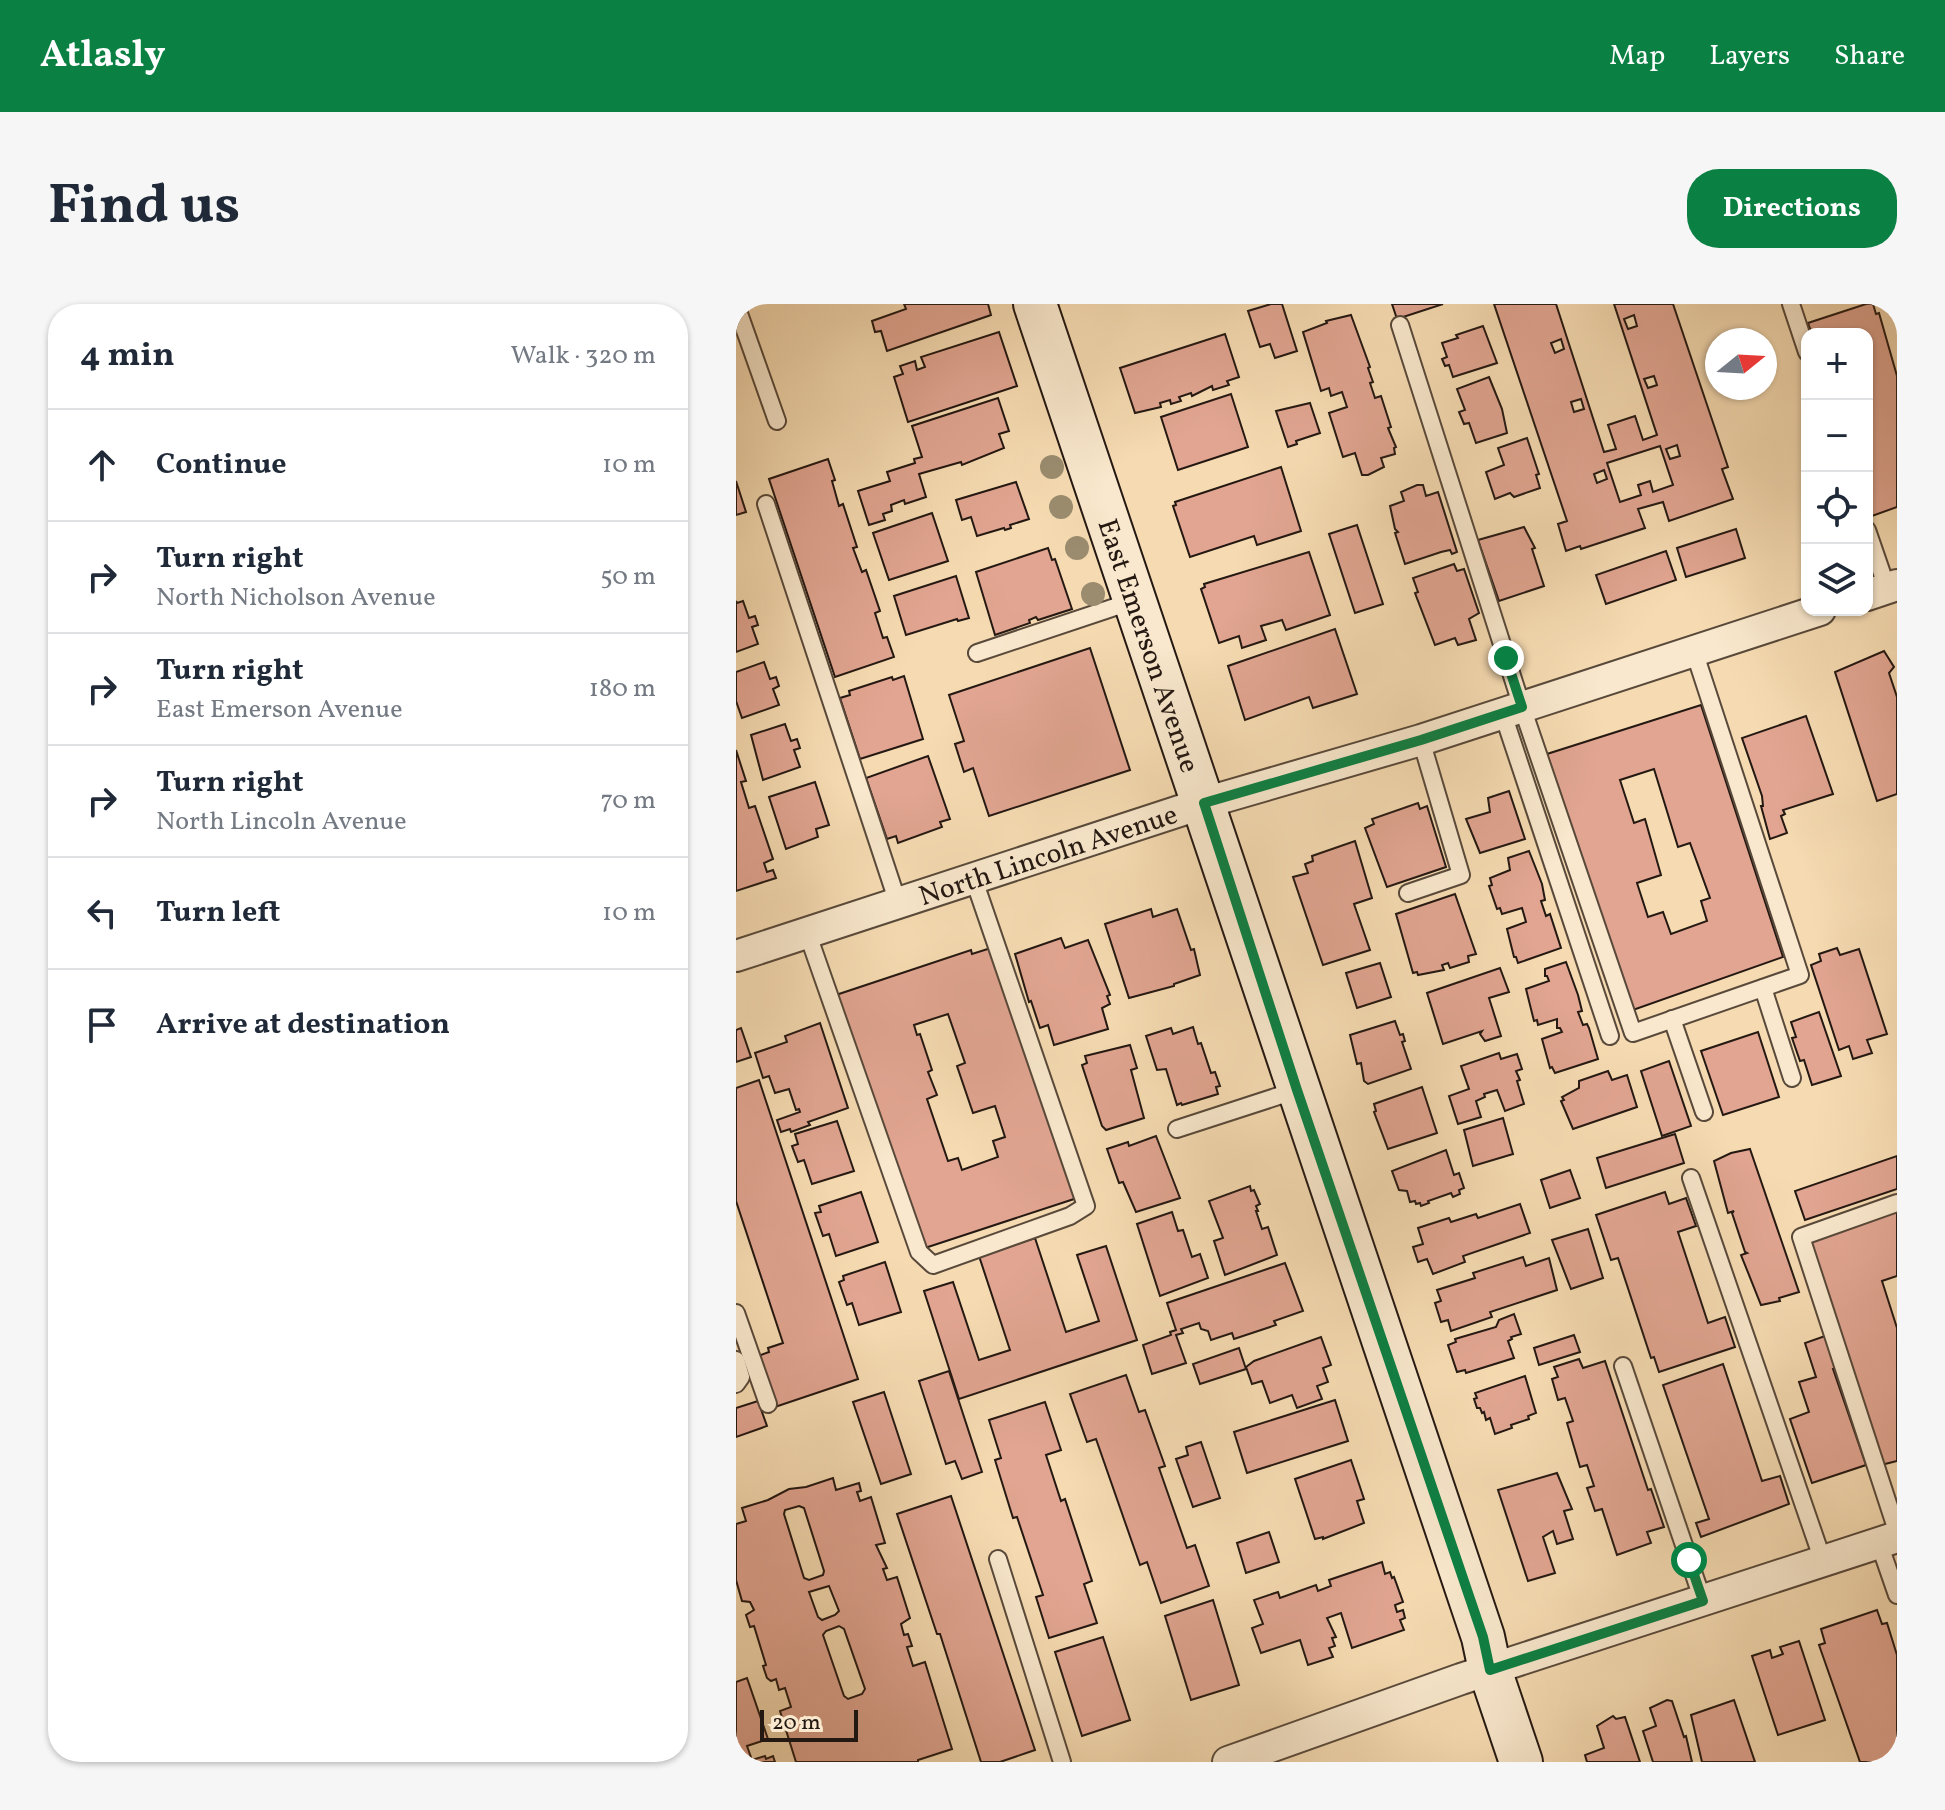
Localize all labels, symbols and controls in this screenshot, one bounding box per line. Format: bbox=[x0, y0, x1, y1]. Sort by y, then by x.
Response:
text: Atlasly bbox=[40, 30, 166, 83]
text: Map bbox=[1609, 37, 1665, 76]
text: Layers bbox=[1709, 37, 1790, 76]
text: Share bbox=[1834, 37, 1905, 76]
text: Find us bbox=[48, 169, 240, 247]
button: Directions bbox=[1687, 169, 1897, 248]
north arrow bbox=[1705, 328, 1777, 400]
map controls bbox=[1801, 328, 1873, 616]
button: + bbox=[1801, 328, 1873, 400]
text: 4 min bbox=[80, 333, 175, 380]
text: Walk · 320 m bbox=[510, 338, 656, 374]
button: − bbox=[1801, 400, 1873, 472]
icon: ahead bbox=[80, 443, 124, 487]
text: Continue bbox=[156, 444, 287, 486]
text: 10 m bbox=[602, 447, 656, 483]
button: locate bbox=[1801, 472, 1873, 544]
street label: East Emerson Avenue bbox=[1087, 514, 1208, 778]
text: Turn right bbox=[156, 538, 304, 580]
button: layers bbox=[1801, 544, 1873, 616]
icon: right bbox=[80, 555, 124, 599]
text: 50 m bbox=[600, 559, 656, 595]
text: North Nicholson Avenue bbox=[156, 580, 436, 616]
route end bbox=[1488, 640, 1524, 676]
text: Turn right bbox=[156, 650, 304, 692]
icon: right bbox=[80, 667, 124, 711]
text: 180 m bbox=[589, 671, 656, 707]
text: East Emerson Avenue bbox=[156, 692, 403, 728]
text: Turn right bbox=[156, 762, 304, 804]
icon: right bbox=[80, 779, 124, 823]
text: 70 m bbox=[601, 783, 656, 819]
street label: North Lincoln Avenue bbox=[914, 796, 1183, 917]
text: North Lincoln Avenue bbox=[156, 804, 406, 840]
icon: left bbox=[80, 891, 124, 935]
text: Turn left bbox=[156, 892, 280, 934]
text: 10 m bbox=[602, 895, 656, 931]
icon: arrive bbox=[80, 1003, 124, 1047]
text: Arrive at destination bbox=[156, 1004, 450, 1046]
route start bbox=[1671, 1542, 1707, 1578]
scale bar bbox=[760, 1706, 858, 1742]
text: 20 m bbox=[772, 1708, 821, 1739]

